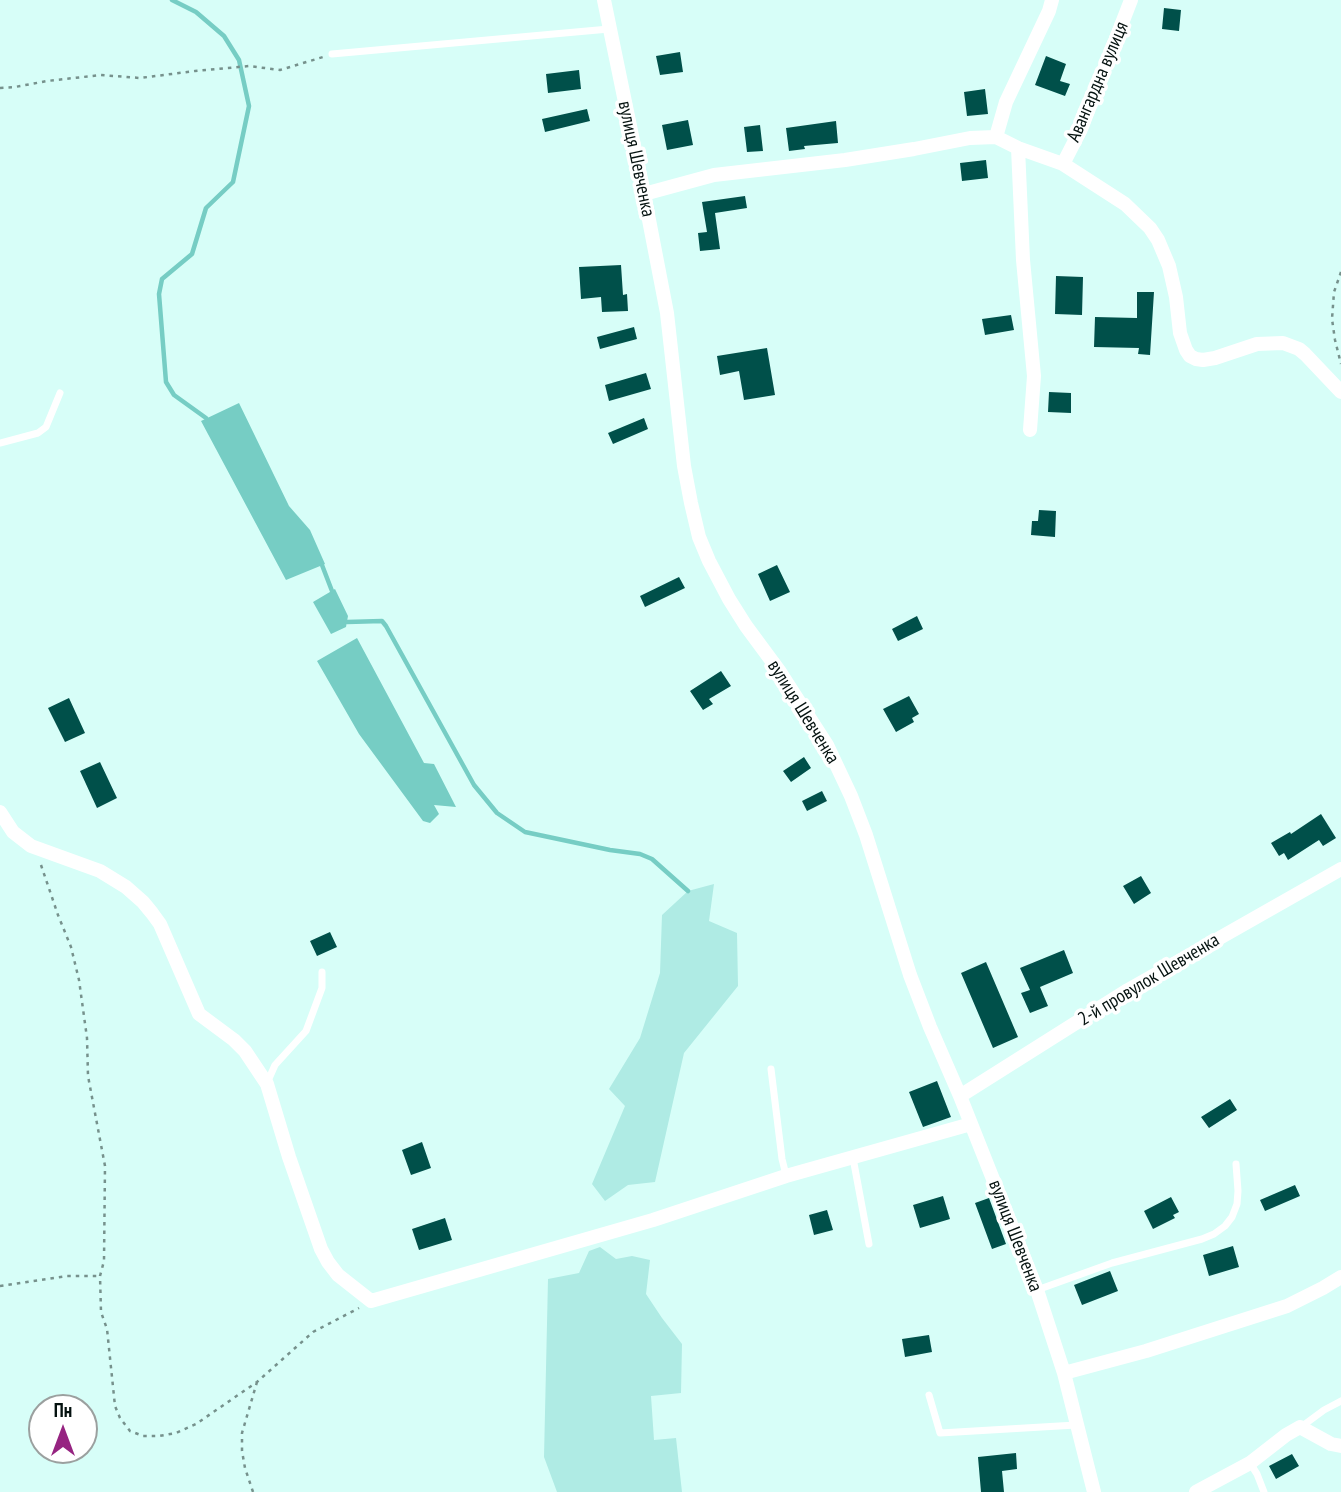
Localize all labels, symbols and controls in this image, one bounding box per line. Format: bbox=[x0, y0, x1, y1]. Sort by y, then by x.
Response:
street label: Авангардна вулиця bbox=[1062, 18, 1134, 146]
street label: вулиця Шевченка bbox=[613, 99, 659, 219]
street label: вулиця Шевченка bbox=[762, 656, 844, 768]
street label: 2-й провулок Шевченка bbox=[1074, 929, 1224, 1031]
street label: вулиця Шевченка bbox=[983, 1177, 1047, 1295]
north arrow bbox=[28, 1394, 98, 1464]
text: Пн bbox=[54, 1398, 72, 1422]

